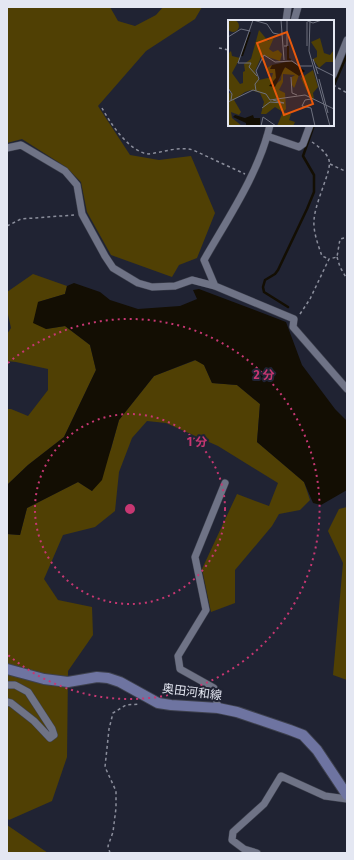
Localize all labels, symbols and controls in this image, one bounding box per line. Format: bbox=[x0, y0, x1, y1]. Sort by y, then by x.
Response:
inset map bbox=[228, 20, 334, 126]
text: 2 分 bbox=[253, 368, 275, 382]
text: 1 分 bbox=[187, 435, 207, 449]
centre of rings bbox=[123, 502, 137, 516]
street label: 奥田河和線 bbox=[161, 681, 223, 703]

